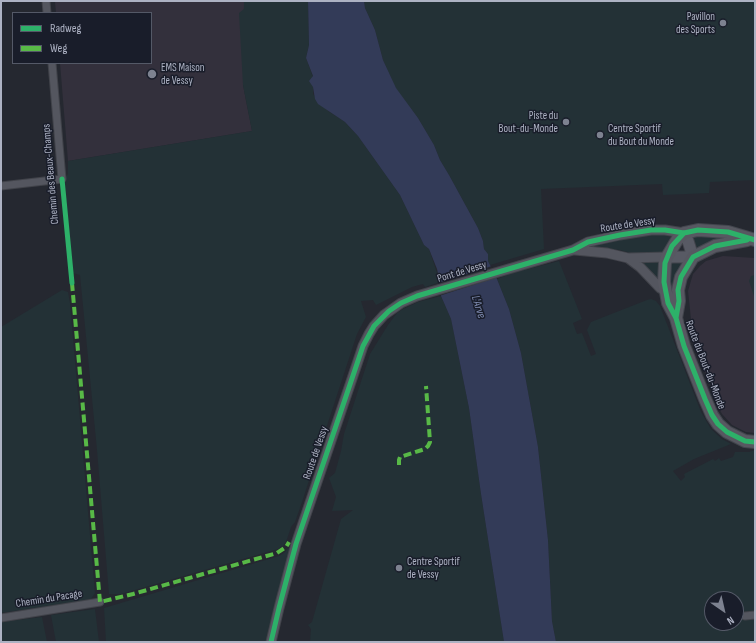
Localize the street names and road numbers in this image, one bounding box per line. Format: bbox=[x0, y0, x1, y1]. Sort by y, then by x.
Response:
street label: Chemin des Beaux-Champs bbox=[40, 123, 62, 225]
street label: Route de Vessy bbox=[600, 214, 656, 236]
street label: Pont de Vessy bbox=[436, 258, 488, 286]
street label: Route du Bout-du-Monde bbox=[682, 319, 728, 411]
street label: Route de Vessy bbox=[301, 425, 331, 481]
street label: Chemin du Pacage bbox=[15, 587, 83, 611]

